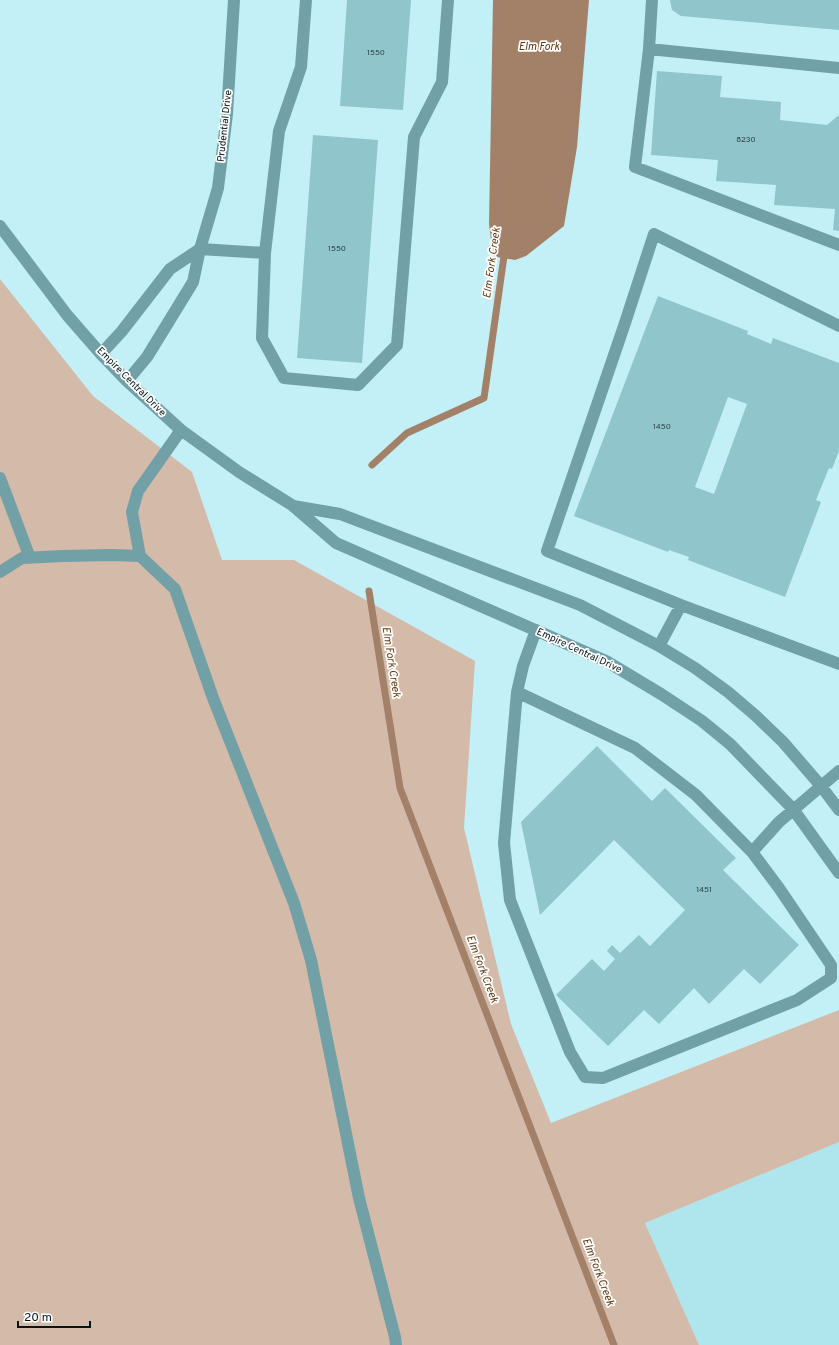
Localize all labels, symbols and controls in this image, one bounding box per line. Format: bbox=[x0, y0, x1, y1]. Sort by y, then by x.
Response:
water label: Elm Fork bbox=[518, 40, 560, 54]
house number: 1550 bbox=[367, 48, 385, 58]
street label: Prudential Drive bbox=[215, 89, 235, 163]
house number: 8230 bbox=[736, 135, 756, 145]
water label: Elm Fork Creek bbox=[480, 226, 504, 299]
house number: 1550 bbox=[328, 244, 346, 254]
street label: Empire Central Drive bbox=[94, 345, 168, 419]
house number: 1450 bbox=[653, 422, 671, 432]
water label: Elm Fork Creek bbox=[379, 626, 404, 699]
street label: Empire Central Drive bbox=[534, 626, 624, 676]
house number: 1451 bbox=[696, 885, 712, 895]
water label: Elm Fork Creek bbox=[463, 933, 501, 1005]
water label: Elm Fork Creek bbox=[579, 1236, 617, 1308]
scale bar bbox=[18, 1303, 90, 1329]
text: 20 m bbox=[24, 1310, 52, 1326]

